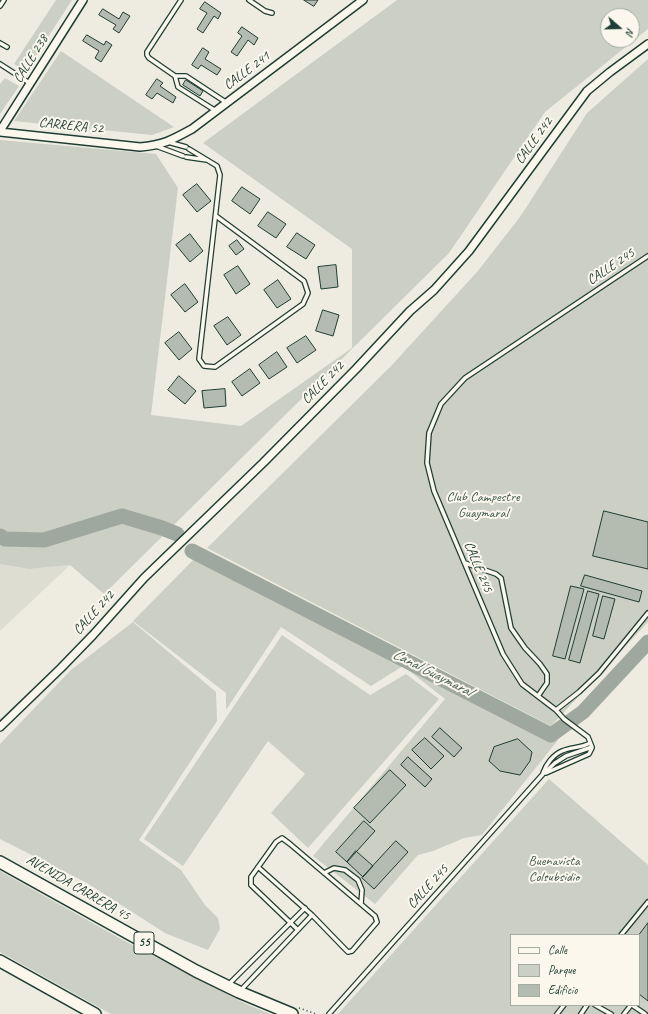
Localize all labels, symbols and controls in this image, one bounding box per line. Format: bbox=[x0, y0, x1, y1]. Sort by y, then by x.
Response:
north arrow bbox=[600, 8, 640, 48]
text: N bbox=[623, 26, 638, 37]
street label: CALLE 238 bbox=[10, 32, 52, 86]
street label: CALLE 241 bbox=[221, 48, 273, 94]
street label: CARRERA 52 bbox=[38, 114, 104, 138]
street label: CALLE 242 bbox=[511, 114, 557, 168]
street label: CALLE 245 bbox=[584, 245, 638, 289]
street label: CALLE 242 bbox=[298, 358, 348, 408]
park label: Club Campestre Guaymaral bbox=[446, 489, 520, 522]
street label: CALLE 245 bbox=[460, 539, 496, 595]
street label: CALLE 242 bbox=[70, 587, 118, 639]
water label: Canal Guaymaral bbox=[389, 645, 475, 701]
street label: AVENIDA CARRERA 45 bbox=[23, 852, 133, 924]
park label: Buenavista Colsubsidio bbox=[528, 853, 580, 886]
street label: CALLE 245 bbox=[404, 861, 452, 913]
road number: 55 bbox=[134, 932, 154, 954]
legend bbox=[510, 934, 640, 1006]
text: Calle bbox=[548, 942, 567, 958]
text: Parque bbox=[548, 962, 576, 978]
text: Edificio bbox=[548, 982, 578, 998]

